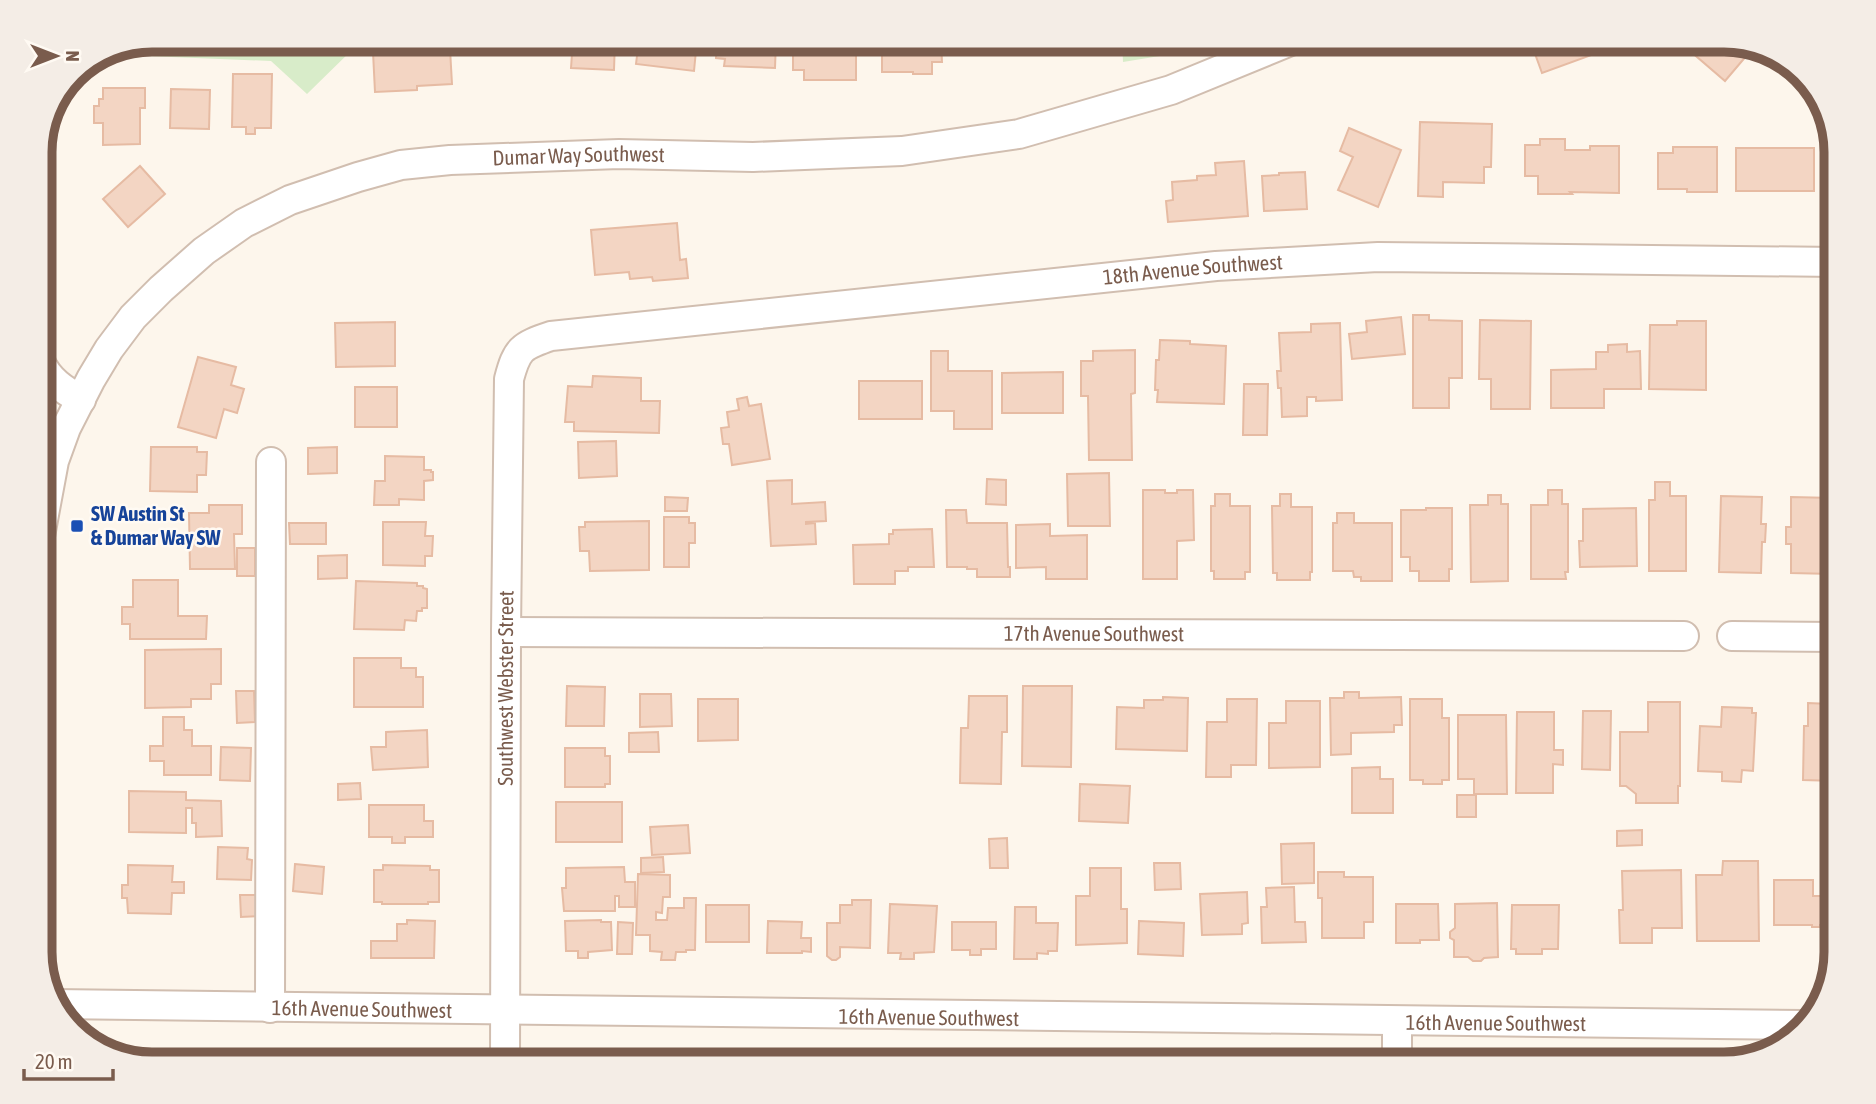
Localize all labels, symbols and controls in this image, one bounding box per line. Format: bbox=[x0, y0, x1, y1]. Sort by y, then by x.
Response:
north arrow bbox=[21, 21, 91, 91]
text: N bbox=[62, 50, 84, 62]
street label: Dumar Way Southwest bbox=[492, 141, 665, 169]
street label: 18th Avenue Southwest bbox=[1102, 249, 1283, 289]
place label: SW Austin St & Dumar Way SW bbox=[91, 501, 221, 549]
marker: SW Austin St & Dumar Way SW bbox=[69, 518, 85, 534]
street label: Southwest Webster Street bbox=[493, 590, 517, 786]
street label: 17th Avenue Southwest bbox=[1004, 621, 1184, 645]
street label: 16th Avenue Southwest bbox=[272, 995, 452, 1022]
street label: 16th Avenue Southwest bbox=[839, 1004, 1019, 1030]
street label: 16th Avenue Southwest bbox=[1406, 1010, 1586, 1035]
scale bar bbox=[24, 1038, 114, 1082]
text: 20 m bbox=[35, 1049, 73, 1073]

